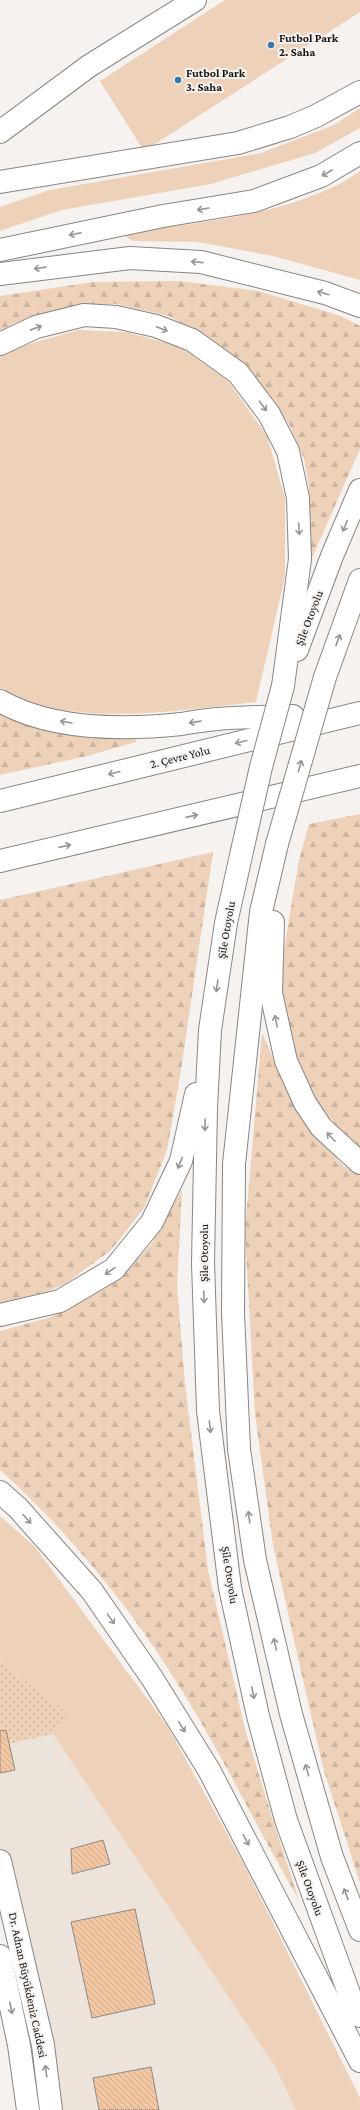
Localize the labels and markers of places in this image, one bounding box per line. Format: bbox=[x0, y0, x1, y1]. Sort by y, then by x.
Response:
place label: Futbol Park 2. Saha bbox=[279, 31, 339, 59]
marker: Futbol Park 2. Saha bbox=[266, 40, 276, 50]
place label: Futbol Park 3. Saha bbox=[186, 66, 246, 94]
marker: Futbol Park 3. Saha bbox=[173, 75, 183, 85]

